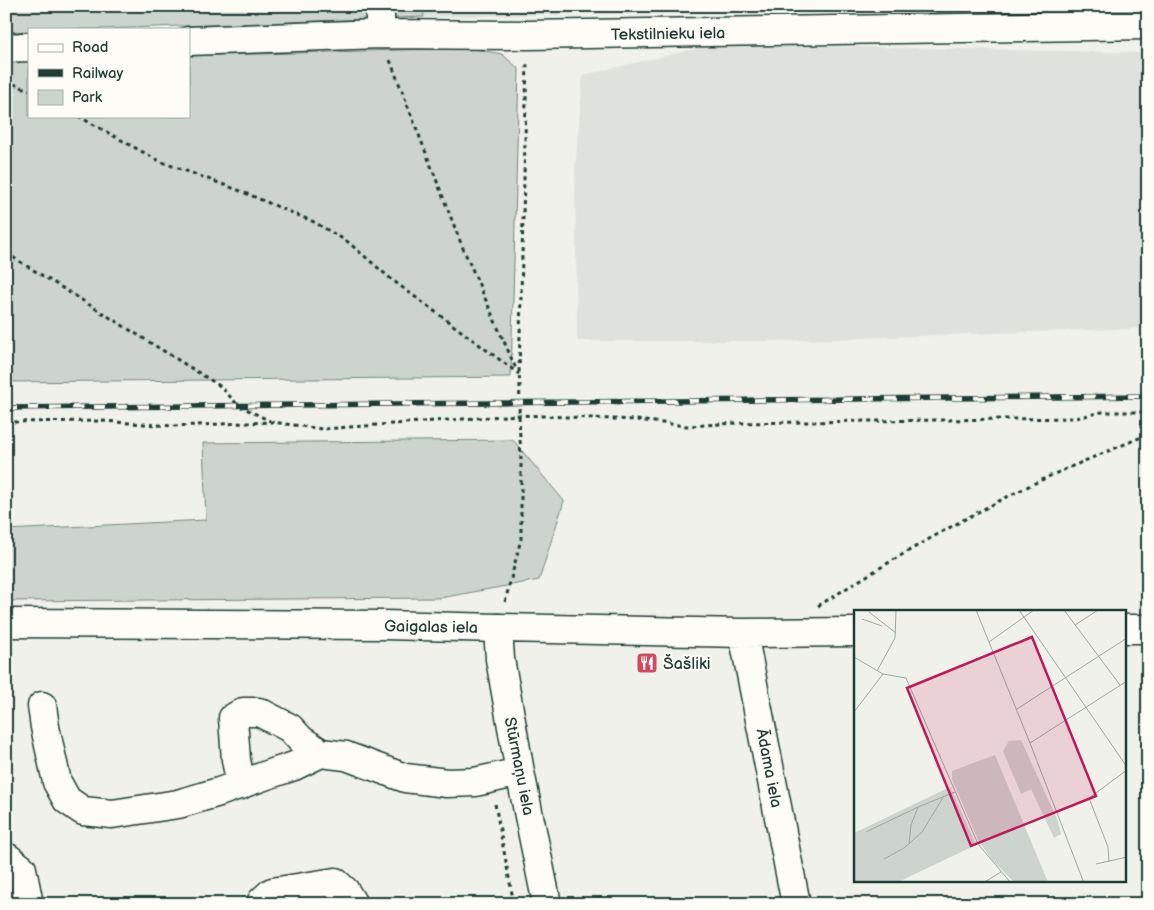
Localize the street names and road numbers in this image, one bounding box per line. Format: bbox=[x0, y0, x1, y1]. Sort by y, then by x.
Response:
street label: Tekstilnieku iela bbox=[611, 24, 725, 45]
street label: Gaigalas iela bbox=[384, 617, 478, 638]
street label: Stūrmaņu iela bbox=[500, 716, 537, 817]
street label: Ādama iela bbox=[752, 727, 787, 809]

